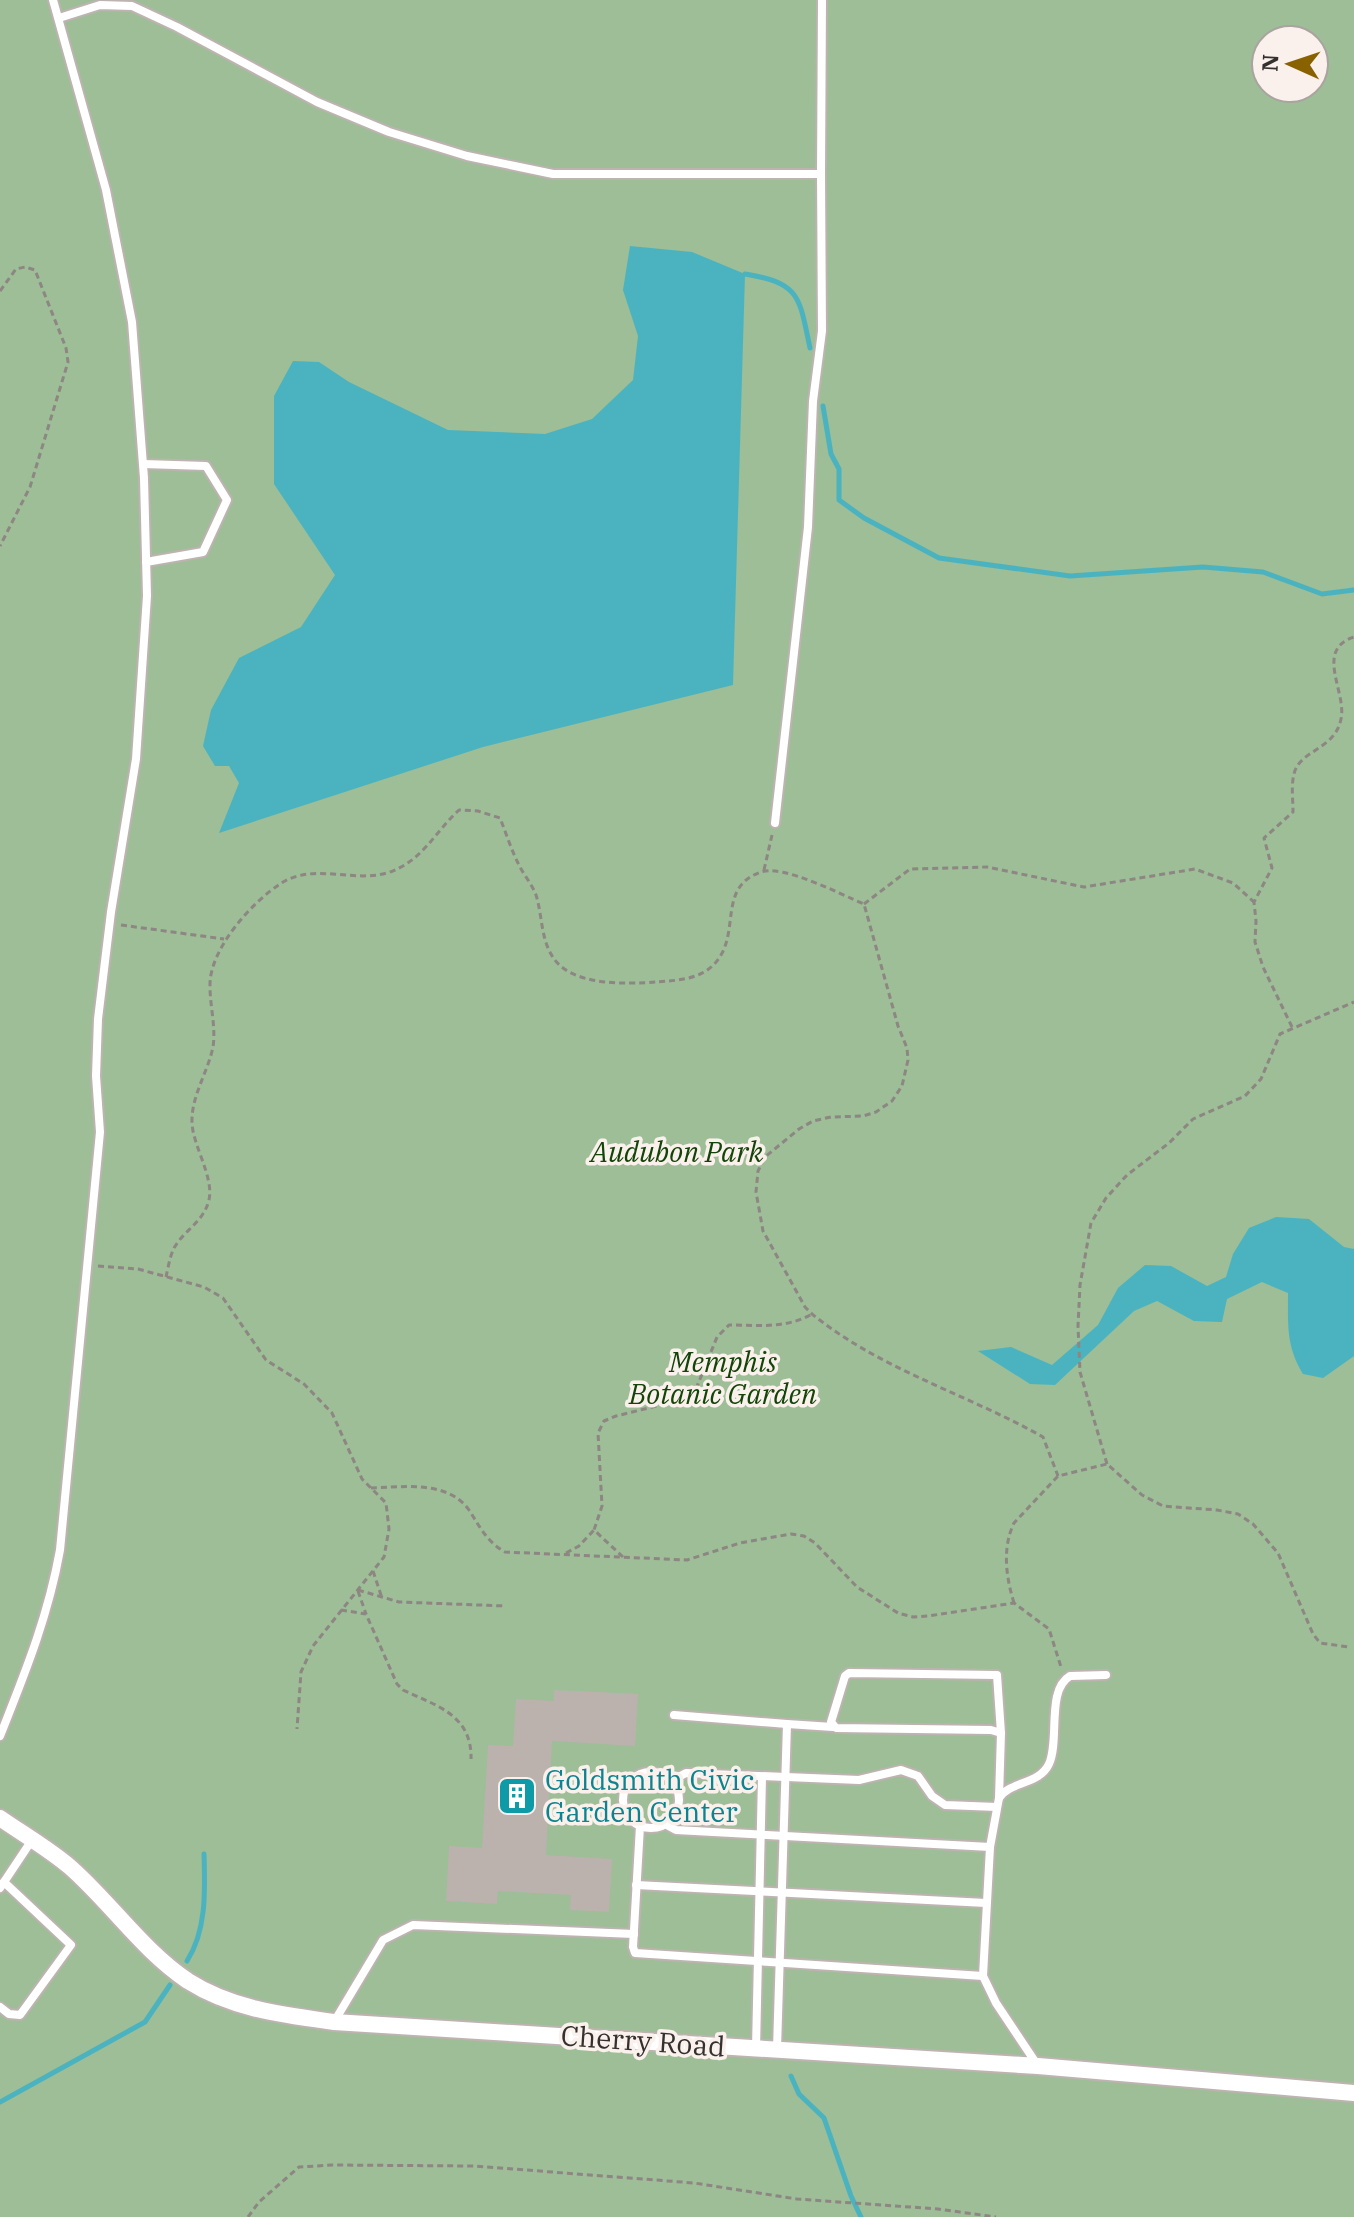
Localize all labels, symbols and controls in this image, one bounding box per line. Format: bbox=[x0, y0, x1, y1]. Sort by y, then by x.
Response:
north arrow bbox=[1250, 24, 1330, 104]
text: N bbox=[1255, 53, 1284, 72]
park label: Audubon Park bbox=[589, 1133, 764, 1170]
park label: Memphis Botanic Garden bbox=[628, 1343, 817, 1412]
place label: Goldsmith Civic Garden Center bbox=[545, 1761, 755, 1830]
building icon: Goldsmith Civic Garden Center bbox=[496, 1775, 538, 1817]
street label: Cherry Road bbox=[560, 2016, 726, 2065]

